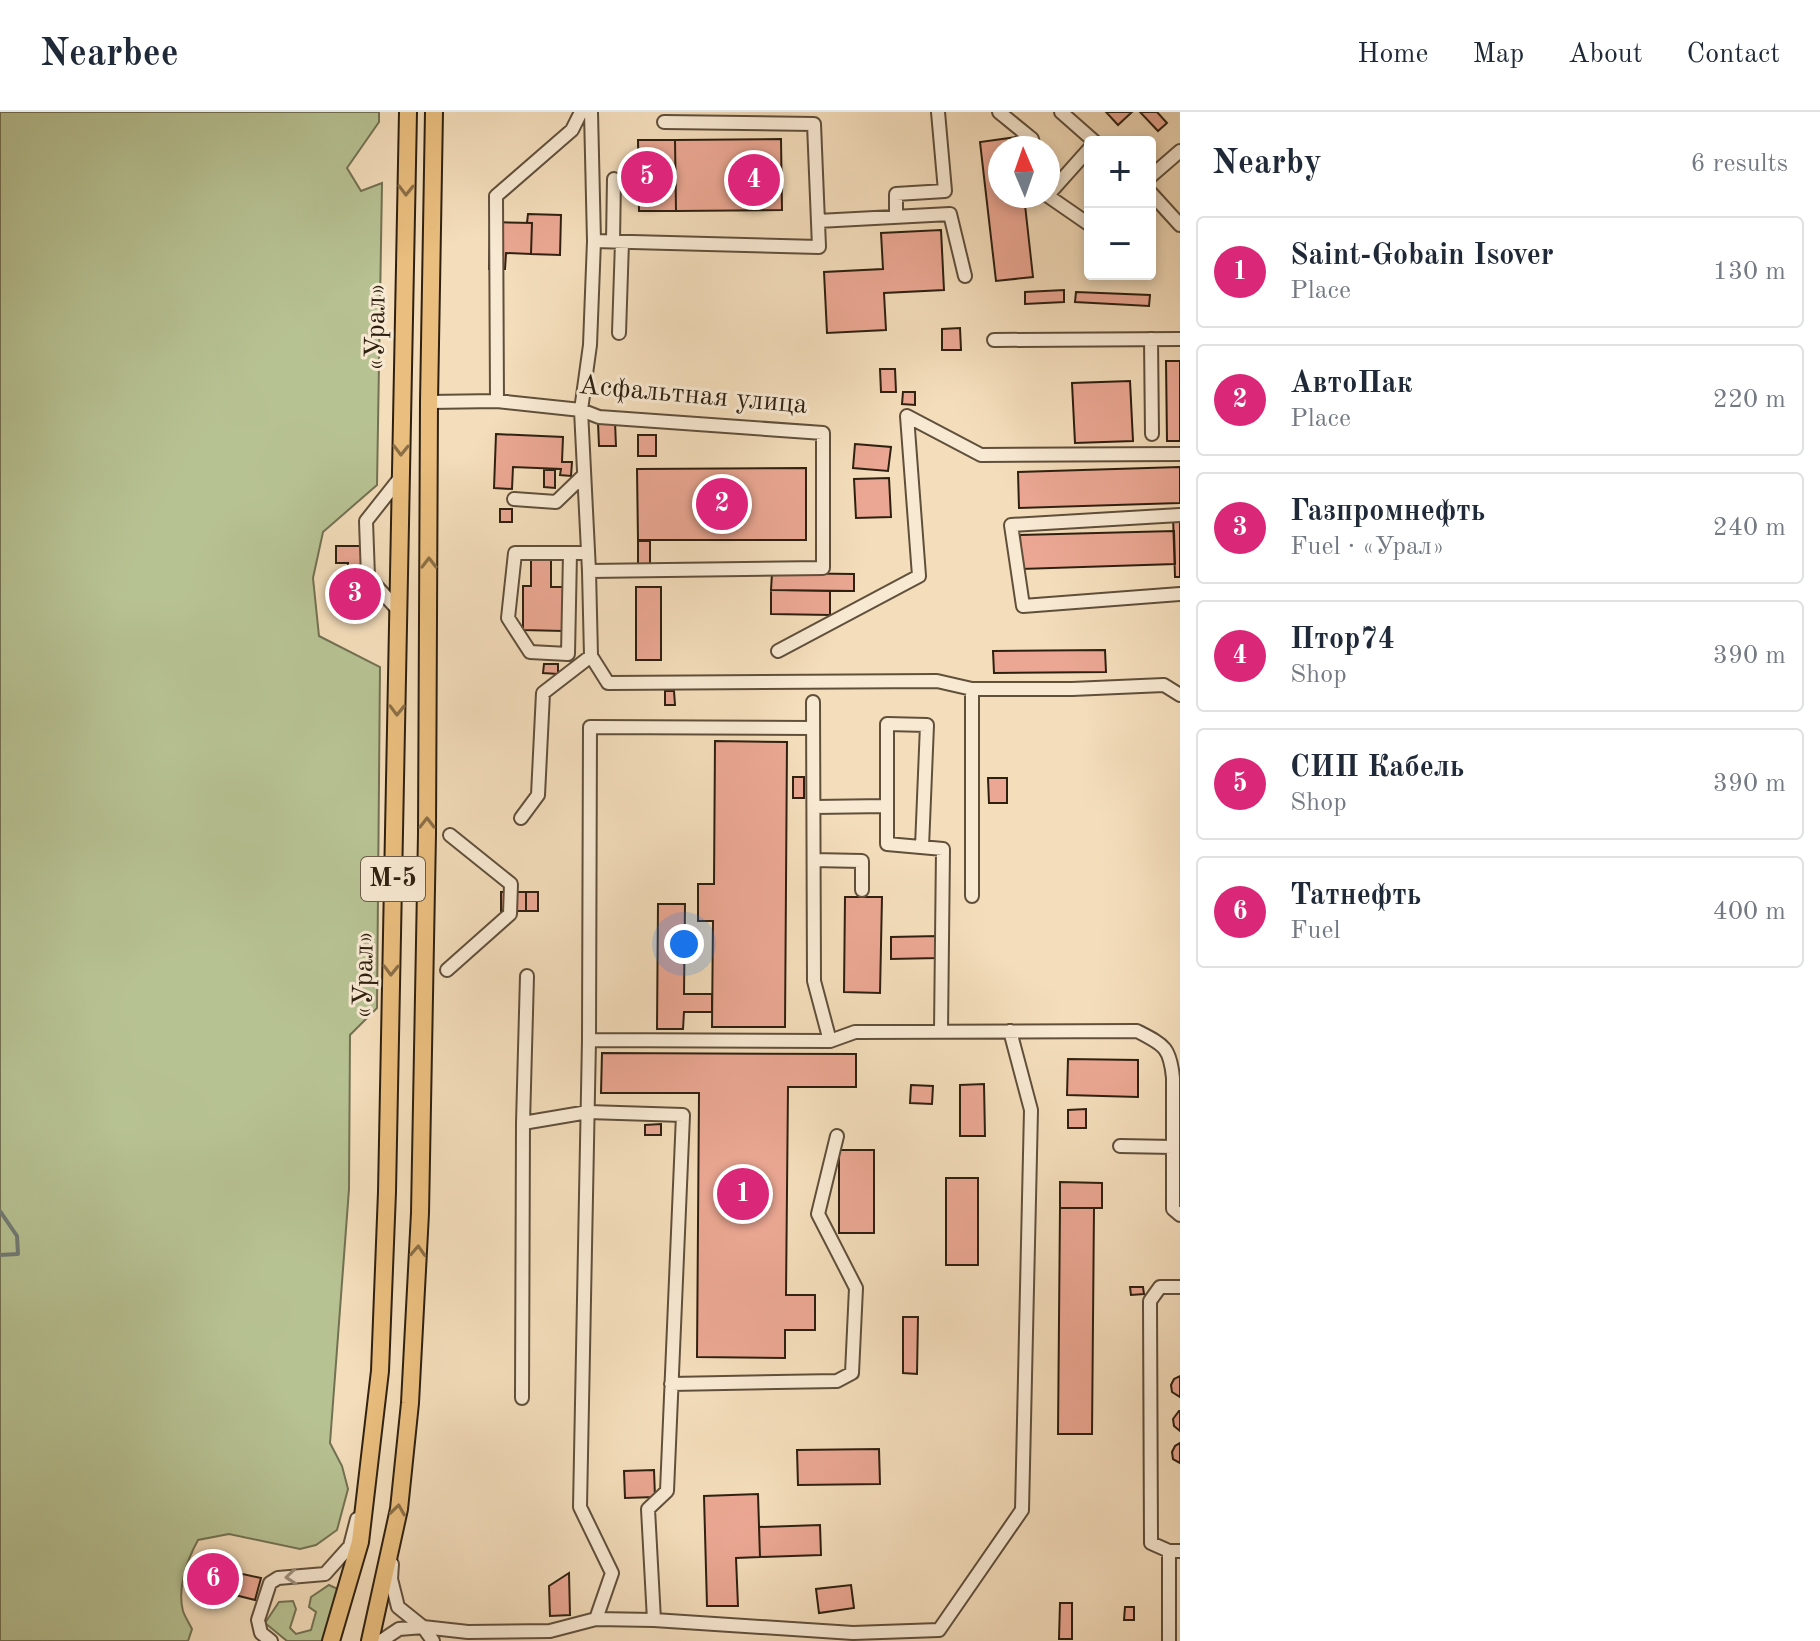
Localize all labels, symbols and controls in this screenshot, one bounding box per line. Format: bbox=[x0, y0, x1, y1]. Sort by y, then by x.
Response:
text: Nearbee bbox=[40, 36, 179, 74]
text: Home bbox=[1357, 41, 1428, 69]
text: Map bbox=[1472, 41, 1524, 69]
text: About bbox=[1568, 41, 1643, 69]
text: Contact bbox=[1687, 41, 1780, 69]
north arrow bbox=[988, 136, 1060, 208]
map controls bbox=[1084, 136, 1156, 280]
button: + bbox=[1084, 136, 1156, 208]
pin: 5 bbox=[621, 147, 673, 207]
text: Nearby bbox=[1212, 147, 1322, 181]
pin: 4 bbox=[728, 150, 780, 210]
text: 6 results bbox=[1690, 151, 1788, 177]
one-way arrow bbox=[398, 184, 415, 197]
button: − bbox=[1084, 208, 1156, 280]
text: Saint-Gobain Isover bbox=[1290, 241, 1554, 271]
text: 1 bbox=[1232, 259, 1248, 285]
text: 130 m bbox=[1713, 259, 1786, 285]
text: Place bbox=[1290, 278, 1351, 304]
street label: «Урал» bbox=[362, 283, 392, 371]
text: АвтоПак bbox=[1290, 369, 1413, 399]
street label: Асфальтная улица bbox=[577, 372, 809, 420]
text: 2 bbox=[1232, 387, 1248, 413]
text: 220 m bbox=[1713, 387, 1786, 413]
text: Place bbox=[1290, 406, 1351, 432]
one-way arrow bbox=[392, 444, 410, 457]
pin: 2 bbox=[696, 474, 748, 534]
text: Газпромнефть bbox=[1290, 497, 1485, 527]
text: 3 bbox=[1232, 515, 1248, 541]
text: 240 m bbox=[1713, 515, 1786, 541]
text: Fuel · «Урал» bbox=[1290, 534, 1444, 560]
one-way arrow bbox=[420, 556, 438, 569]
pin: 3 bbox=[329, 564, 381, 624]
text: Птор74 bbox=[1290, 625, 1395, 655]
text: 4 bbox=[1232, 643, 1248, 669]
text: 390 m bbox=[1713, 643, 1786, 669]
text: Shop bbox=[1290, 662, 1347, 688]
one-way arrow bbox=[388, 704, 405, 717]
text: СИП Кабель bbox=[1290, 753, 1464, 783]
text: 5 bbox=[1232, 771, 1248, 797]
text: 390 m bbox=[1713, 771, 1786, 797]
text: Shop bbox=[1290, 790, 1347, 816]
one-way arrow bbox=[418, 816, 436, 829]
road number: М-5 bbox=[361, 857, 425, 901]
text: Татнефть bbox=[1290, 881, 1421, 911]
text: 6 bbox=[1232, 899, 1248, 925]
text: 400 m bbox=[1713, 899, 1786, 925]
text: Fuel bbox=[1290, 918, 1340, 944]
your location bbox=[664, 924, 704, 964]
street label: «Урал» bbox=[350, 931, 380, 1019]
one-way arrow bbox=[383, 964, 400, 977]
pin: 1 bbox=[717, 1164, 769, 1224]
one-way arrow bbox=[409, 1244, 426, 1257]
one-way arrow bbox=[389, 1503, 406, 1517]
pin: 6 bbox=[187, 1549, 239, 1609]
one-way arrow bbox=[285, 1568, 298, 1585]

